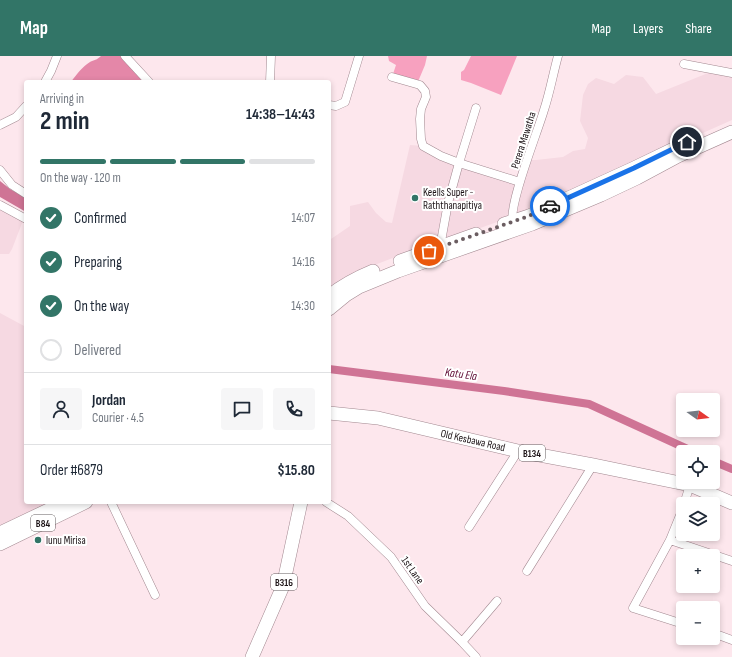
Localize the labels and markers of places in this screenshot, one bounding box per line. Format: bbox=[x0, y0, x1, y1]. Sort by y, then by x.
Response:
pin bbox=[670, 125, 704, 159]
place label: Keells Super - Raththanapitiya bbox=[423, 186, 482, 212]
marker: Keells Super - Raththanapitiya bbox=[410, 193, 420, 203]
pin bbox=[412, 234, 446, 268]
place label: lunu Mirisa bbox=[46, 534, 86, 547]
marker: lunu Mirisa bbox=[33, 535, 43, 545]

